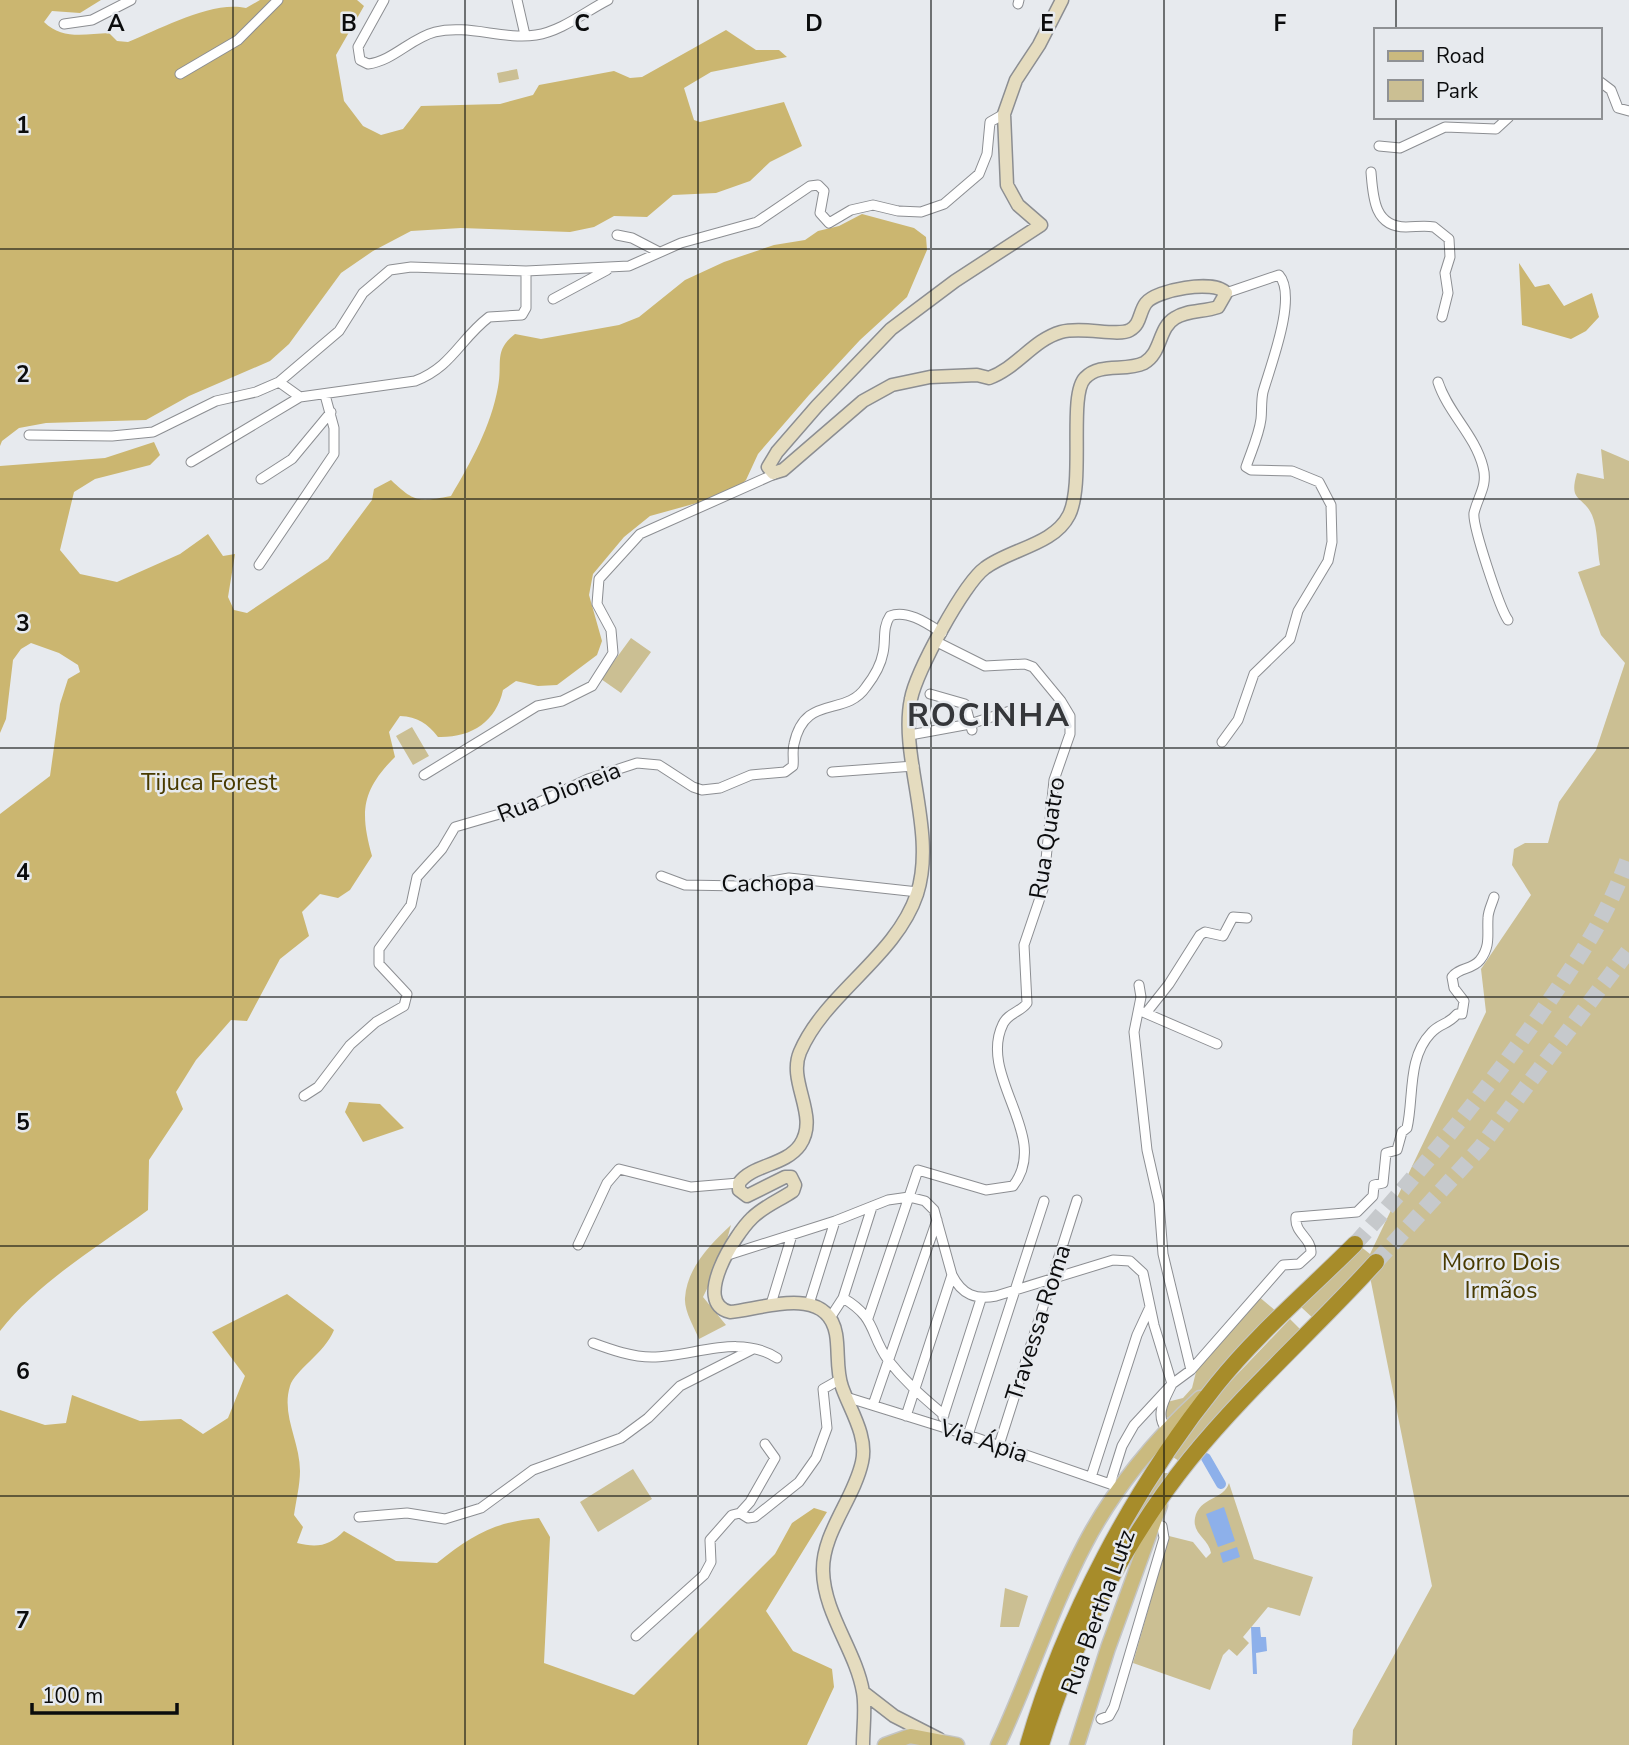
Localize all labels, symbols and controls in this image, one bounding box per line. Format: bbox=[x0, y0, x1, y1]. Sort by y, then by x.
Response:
text: A bbox=[107, 8, 125, 39]
text: B bbox=[341, 8, 357, 39]
text: C bbox=[574, 8, 590, 39]
text: D bbox=[805, 8, 823, 39]
text: E bbox=[1040, 8, 1054, 39]
text: F bbox=[1274, 8, 1287, 39]
legend bbox=[1374, 28, 1601, 119]
text: Road bbox=[1436, 42, 1485, 70]
text: Park bbox=[1436, 77, 1478, 105]
text: 1 bbox=[16, 110, 30, 141]
text: 2 bbox=[16, 359, 30, 390]
text: 3 bbox=[16, 608, 30, 639]
district label: ROCINHA bbox=[907, 694, 1071, 737]
street label: Rua Dioneia bbox=[493, 754, 625, 830]
park label: Tijuca Forest bbox=[141, 766, 278, 798]
street label: Rua Quatro bbox=[1022, 775, 1072, 901]
text: 4 bbox=[16, 857, 30, 888]
street label: Cachopa bbox=[721, 866, 815, 900]
text: 5 bbox=[16, 1107, 30, 1138]
street label: Travessa Roma bbox=[998, 1241, 1078, 1405]
park label: Morro Dois Irmãos bbox=[1442, 1246, 1560, 1306]
text: 6 bbox=[16, 1356, 30, 1387]
street label: Via Ápia bbox=[935, 1411, 1032, 1470]
street label: Rua Bertha Lutz bbox=[1053, 1525, 1143, 1699]
text: 7 bbox=[16, 1605, 30, 1636]
scale bar bbox=[32, 1672, 177, 1716]
text: 100 m bbox=[42, 1682, 103, 1710]

